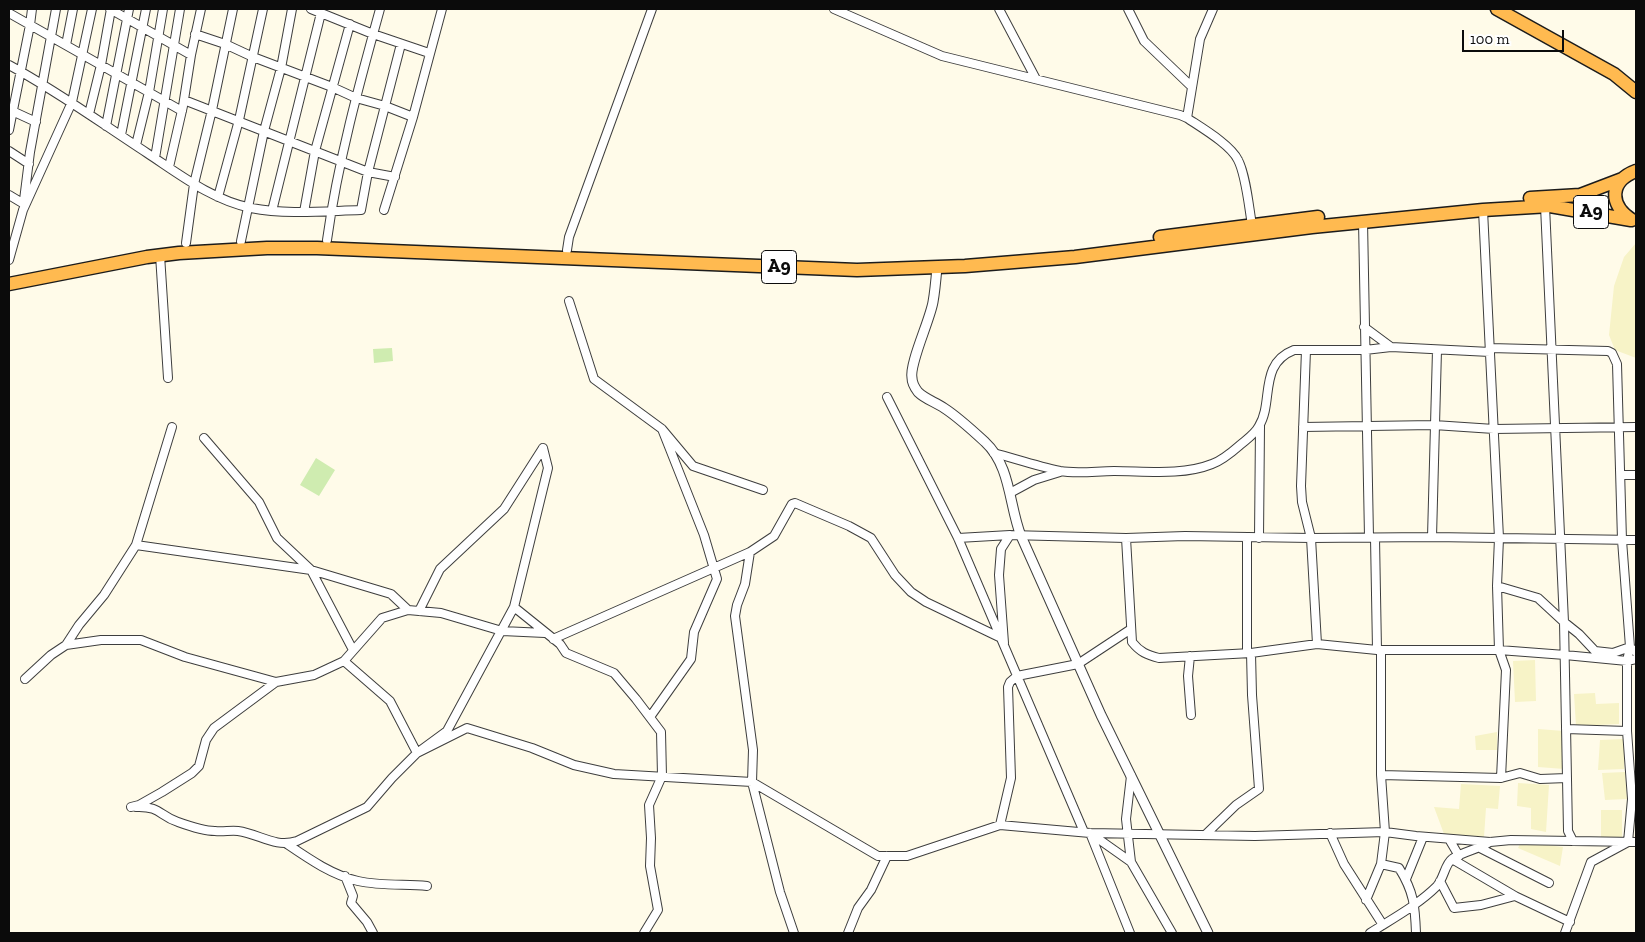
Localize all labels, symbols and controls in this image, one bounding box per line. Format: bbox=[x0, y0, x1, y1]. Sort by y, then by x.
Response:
scale bar bbox=[1465, 20, 1568, 52]
text: 100 m bbox=[1470, 30, 1509, 48]
road number: A9 bbox=[1574, 196, 1608, 228]
road number: A9 bbox=[762, 250, 796, 284]

